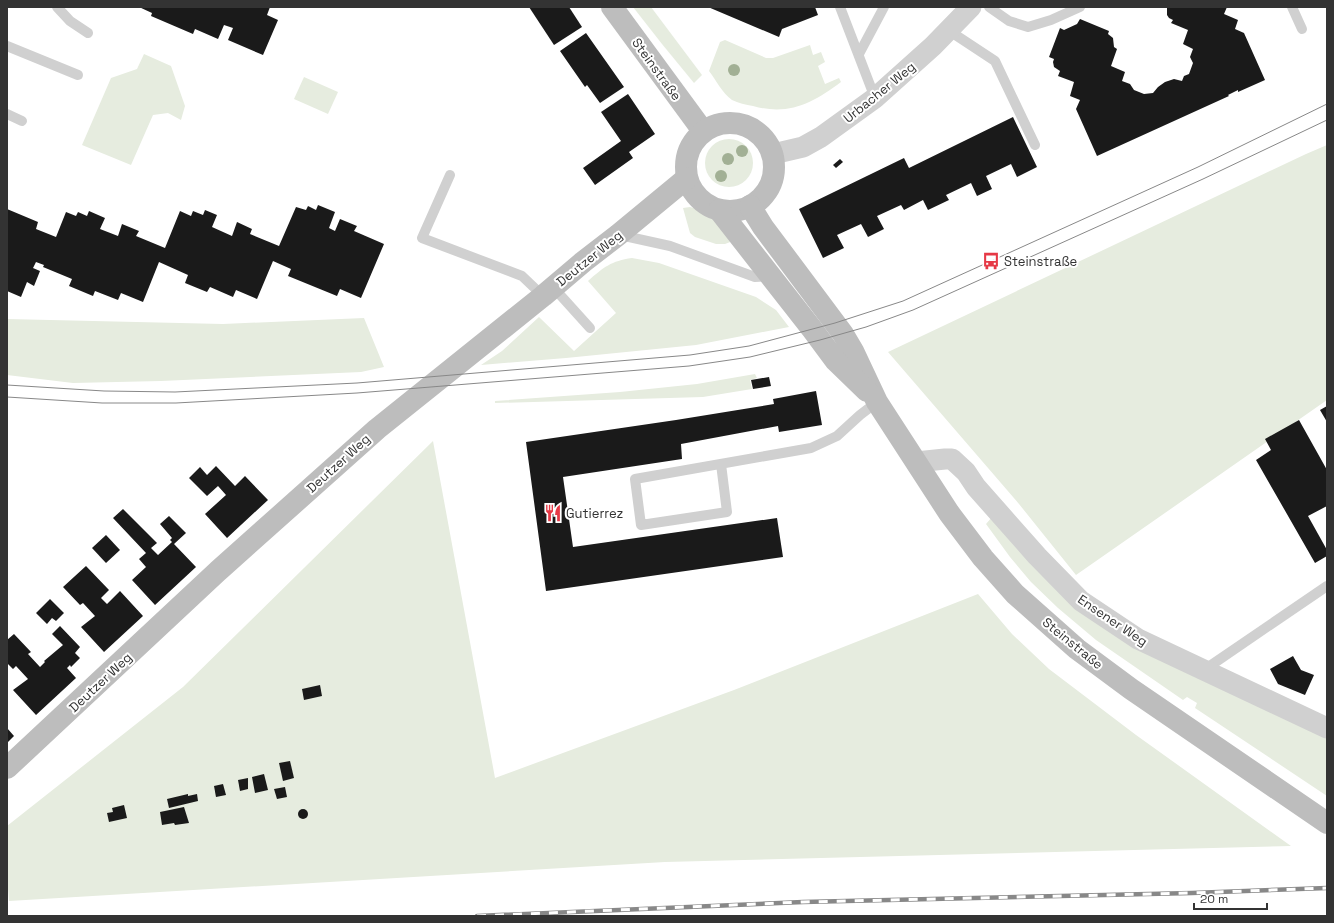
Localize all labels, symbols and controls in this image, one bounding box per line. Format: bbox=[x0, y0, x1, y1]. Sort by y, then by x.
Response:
street label: Steinstraße bbox=[628, 35, 685, 104]
street label: Urbacher Weg bbox=[840, 58, 919, 127]
street label: Deutzer Weg bbox=[553, 227, 626, 290]
bus stop icon: Steinstraße bbox=[981, 251, 1001, 271]
place label: Steinstraße bbox=[1004, 253, 1077, 270]
street label: Deutzer Weg bbox=[303, 430, 374, 496]
restaurant icon: Gutierrez bbox=[543, 503, 563, 523]
place label: Gutierrez bbox=[566, 505, 623, 522]
street label: Ensener Weg bbox=[1074, 591, 1151, 650]
street label: Steinstraße bbox=[1039, 614, 1107, 673]
street label: Deutzer Weg bbox=[65, 649, 135, 716]
scale bar bbox=[1194, 885, 1267, 911]
text: 20 m bbox=[1200, 891, 1228, 907]

